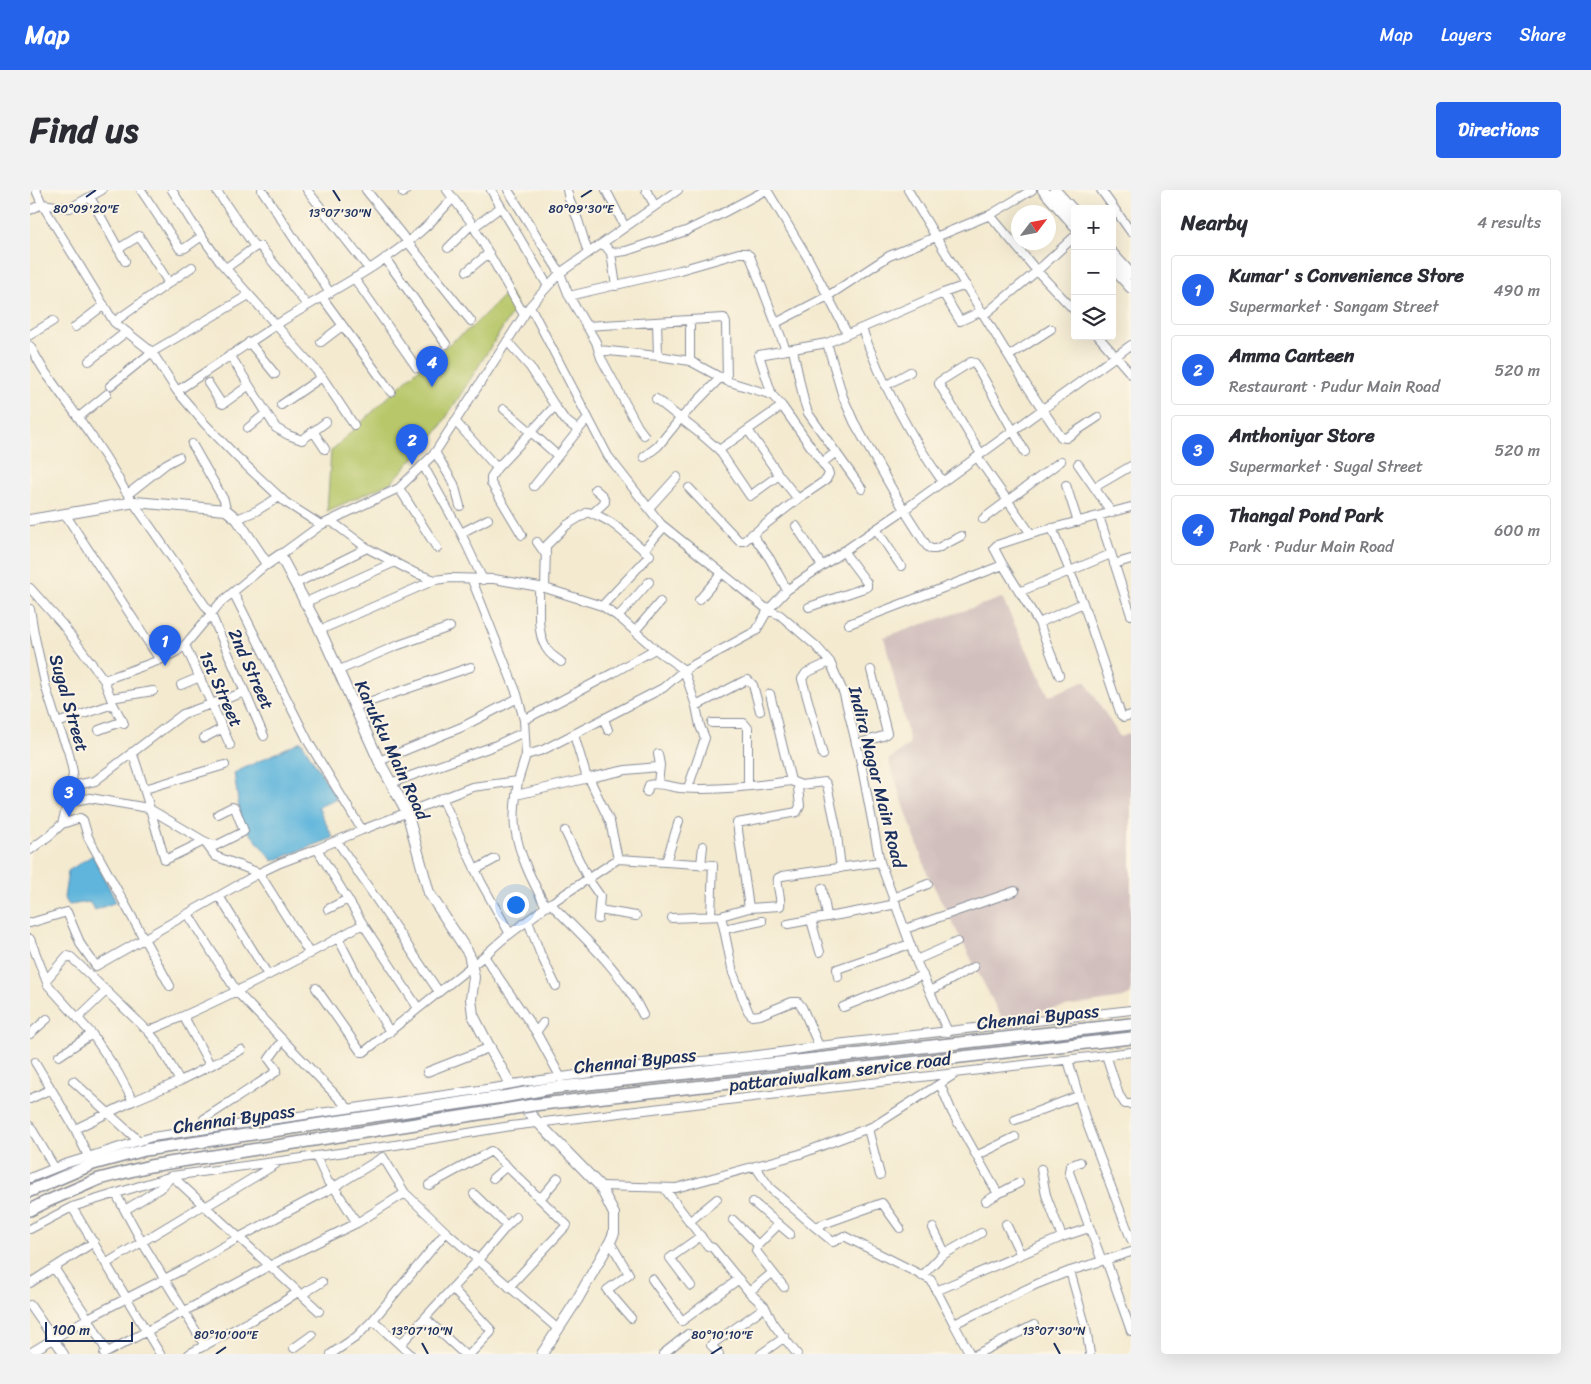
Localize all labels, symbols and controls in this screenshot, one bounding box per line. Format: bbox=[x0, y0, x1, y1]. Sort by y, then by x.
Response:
text: Map bbox=[25, 14, 69, 56]
text: Map bbox=[1380, 19, 1413, 51]
text: Layers bbox=[1441, 19, 1492, 51]
text: Share bbox=[1520, 19, 1566, 51]
text: Find us bbox=[30, 99, 138, 161]
button: Directions bbox=[1436, 102, 1561, 158]
text: 80°09'20"E bbox=[53, 198, 120, 220]
text: 80°09'30"E bbox=[548, 198, 615, 220]
text: 13°07'30"N bbox=[308, 202, 372, 224]
text: Nearby bbox=[1181, 204, 1247, 242]
north arrow bbox=[1011, 205, 1056, 250]
map controls bbox=[1071, 205, 1116, 340]
button: + bbox=[1071, 205, 1116, 250]
text: 4 results bbox=[1477, 208, 1541, 237]
button: − bbox=[1071, 250, 1116, 295]
text: Kumar' s Convenience Store bbox=[1229, 259, 1464, 292]
text: 1 bbox=[1195, 276, 1201, 305]
text: 490 m bbox=[1494, 276, 1540, 305]
text: Supermarket · Sangam Street bbox=[1229, 292, 1439, 321]
button: layers bbox=[1071, 295, 1116, 340]
text: Amma Canteen bbox=[1229, 339, 1354, 372]
pin: 4 bbox=[416, 346, 448, 387]
text: 2 bbox=[1193, 356, 1203, 385]
text: 520 m bbox=[1494, 356, 1540, 385]
text: Restaurant · Pudur Main Road bbox=[1229, 372, 1440, 401]
text: Anthoniyar Store bbox=[1229, 419, 1375, 452]
pin: 2 bbox=[396, 424, 428, 465]
text: 3 bbox=[1194, 436, 1202, 465]
text: 520 m bbox=[1494, 436, 1540, 465]
text: Supermarket · Sugal Street bbox=[1229, 452, 1423, 481]
text: Thangal Pond Park bbox=[1229, 499, 1384, 532]
text: 4 bbox=[1193, 516, 1203, 545]
text: 600 m bbox=[1494, 516, 1540, 545]
text: Park · Pudur Main Road bbox=[1229, 532, 1394, 561]
street label: 2nd Street bbox=[219, 623, 283, 715]
pin: 1 bbox=[149, 625, 181, 666]
street label: 1st Street bbox=[190, 646, 252, 733]
street label: Sugal Street bbox=[40, 650, 98, 756]
street label: Karukku Main Road bbox=[345, 674, 439, 827]
street label: Indira Nagar Main Road bbox=[839, 682, 915, 873]
pin: 3 bbox=[53, 776, 85, 817]
your location bbox=[503, 892, 529, 918]
street label: Chennai Bypass bbox=[975, 995, 1102, 1039]
street label: Chennai Bypass bbox=[572, 1039, 699, 1083]
street label: pattaraiwalkam service road bbox=[726, 1042, 954, 1102]
street label: Chennai Bypass bbox=[171, 1094, 298, 1143]
text: 100 m bbox=[52, 1318, 90, 1343]
scale bar bbox=[45, 1319, 132, 1342]
text: 13°07'10"N bbox=[391, 1320, 454, 1342]
text: 13°07'30"N bbox=[1022, 1320, 1086, 1342]
text: 80°10'00"E bbox=[194, 1324, 259, 1346]
text: 80°10'10"E bbox=[691, 1324, 754, 1346]

